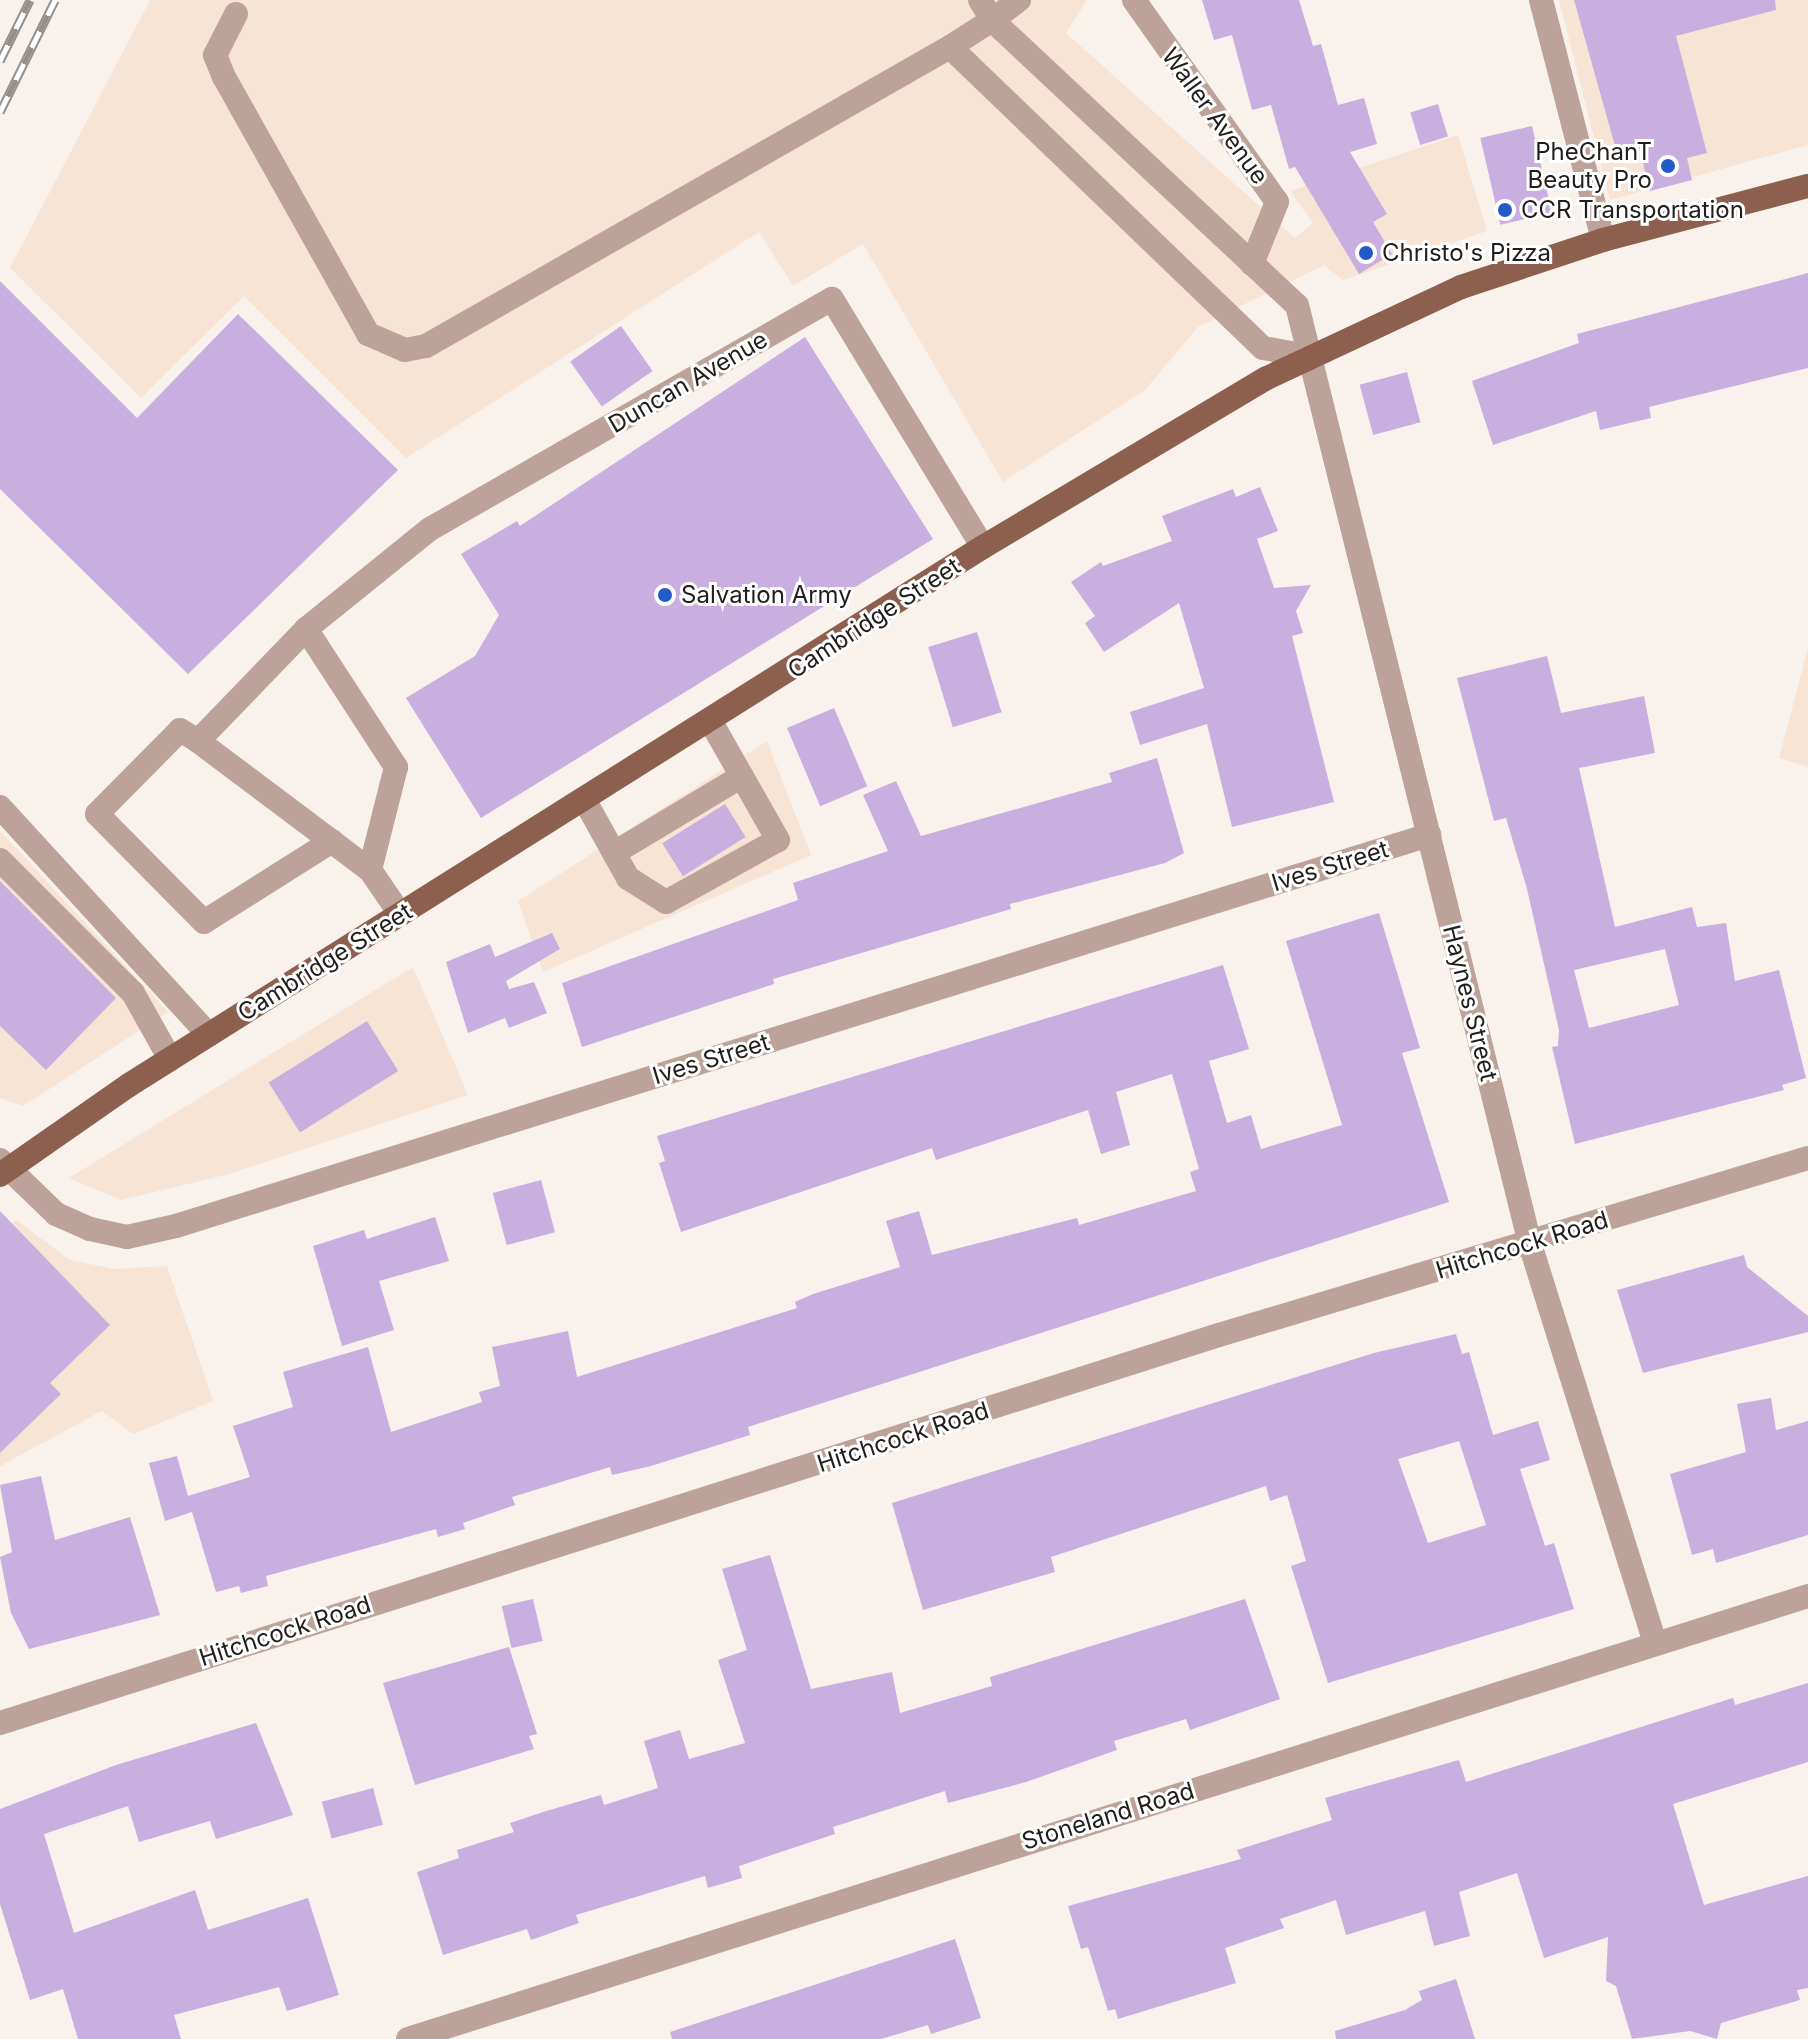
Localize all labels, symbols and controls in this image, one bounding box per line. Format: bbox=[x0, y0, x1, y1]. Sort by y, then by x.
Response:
street label: Waller Avenue bbox=[1156, 42, 1274, 190]
place label: PheChanT Beauty Pro bbox=[1527, 138, 1652, 194]
marker: PheChanT Beauty Pro bbox=[1659, 157, 1677, 175]
place label: CCR Transportation bbox=[1521, 196, 1744, 224]
marker: CCR Transportation bbox=[1496, 201, 1514, 219]
place label: Christo's Pizza bbox=[1382, 239, 1551, 267]
marker: Christo's Pizza bbox=[1357, 244, 1375, 262]
street label: Duncan Avenue bbox=[604, 325, 772, 439]
street label: Cambridge Street bbox=[782, 552, 966, 684]
place label: Salvation Army bbox=[681, 581, 852, 609]
marker: Salvation Army bbox=[656, 586, 674, 604]
street label: Ives Street bbox=[1268, 835, 1392, 897]
street label: Cambridge Street bbox=[233, 897, 417, 1027]
street label: Haynes Street bbox=[1437, 922, 1503, 1084]
street label: Ives Street bbox=[649, 1028, 773, 1090]
street label: Hitchcock Road bbox=[1432, 1205, 1612, 1285]
street label: Hitchcock Road bbox=[814, 1396, 992, 1478]
street label: Hitchcock Road bbox=[196, 1590, 374, 1672]
street label: Stoneland Road bbox=[1018, 1776, 1198, 1856]

